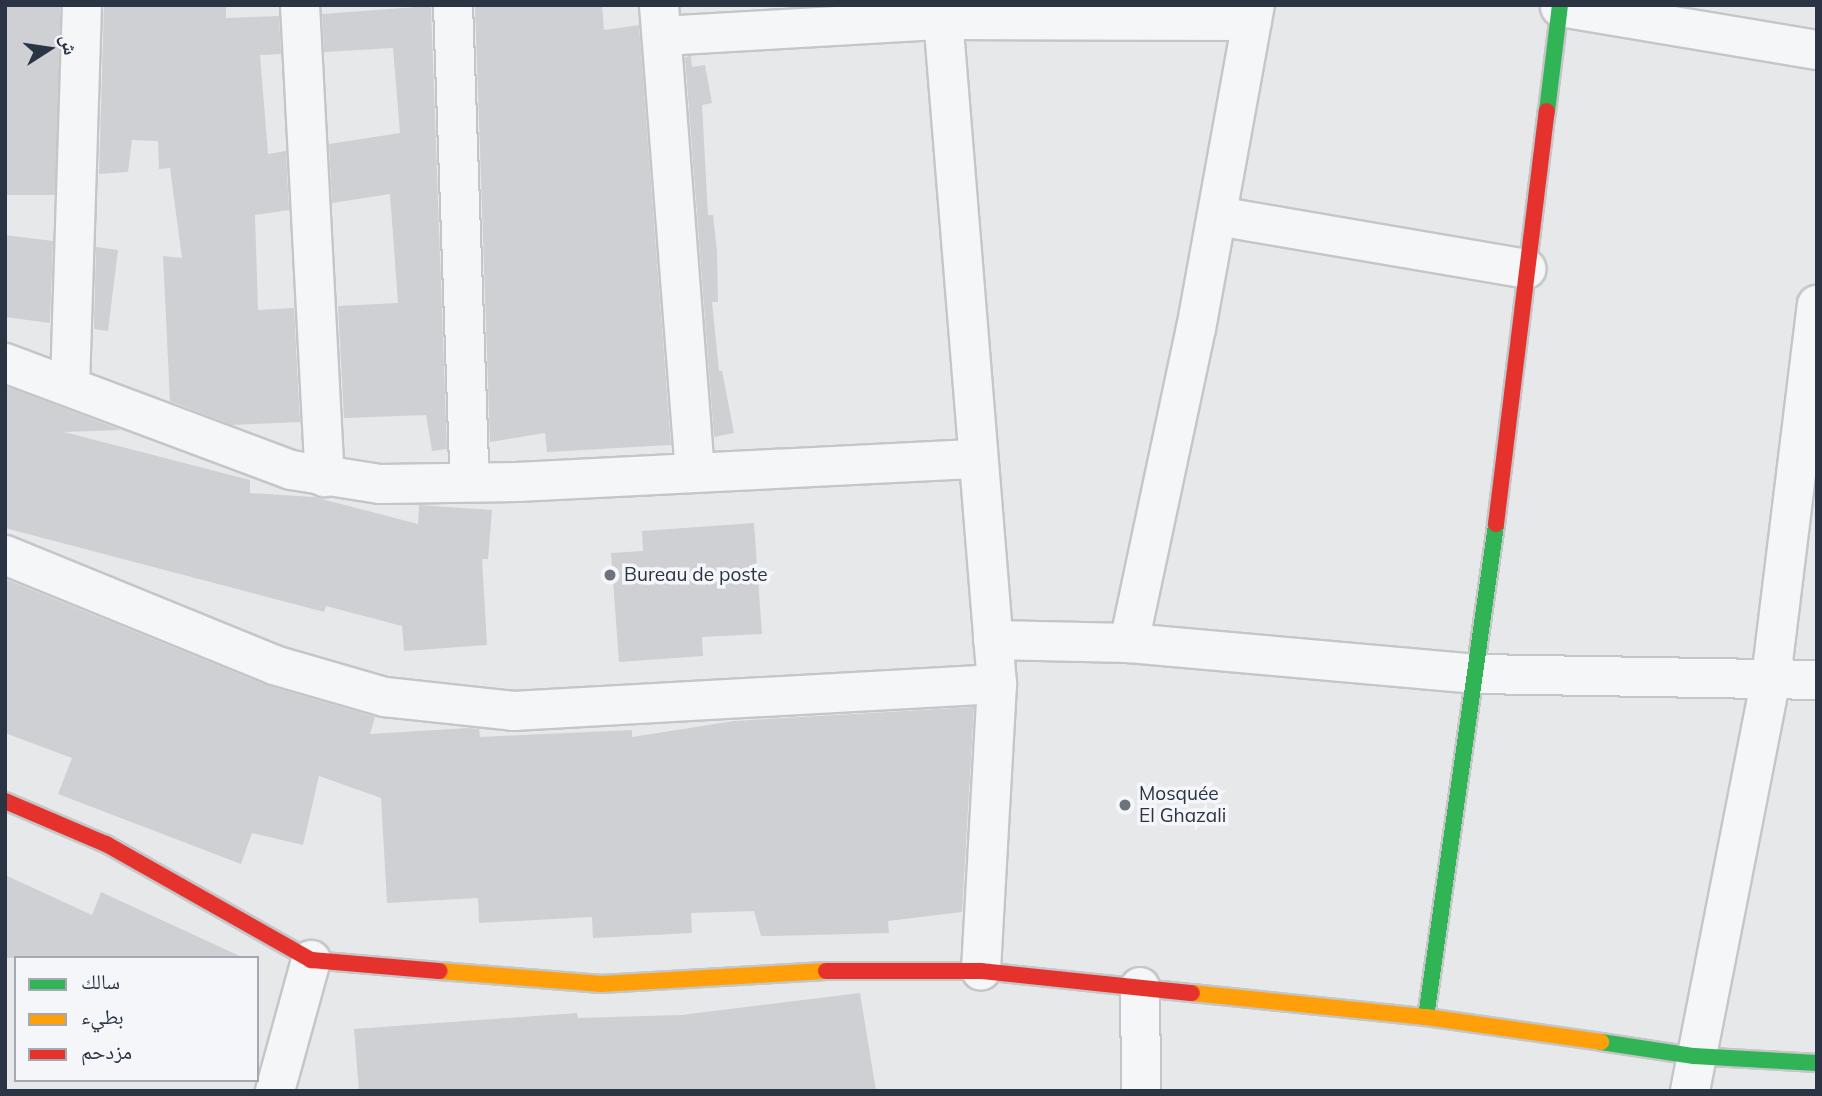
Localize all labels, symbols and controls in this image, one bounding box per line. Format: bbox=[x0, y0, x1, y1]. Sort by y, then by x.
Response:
north arrow bbox=[14, 14, 84, 84]
text: ش bbox=[56, 32, 83, 57]
place label: Bureau de poste bbox=[624, 564, 767, 586]
marker: Bureau de poste bbox=[602, 567, 618, 583]
place label: Mosquée El Ghazali bbox=[1139, 783, 1226, 827]
marker: Mosquée El Ghazali bbox=[1117, 797, 1133, 813]
legend bbox=[14, 956, 259, 1082]
text: سالك bbox=[81, 968, 120, 994]
text: بطيء bbox=[81, 1003, 124, 1029]
text: مزدحم bbox=[81, 1038, 132, 1064]

